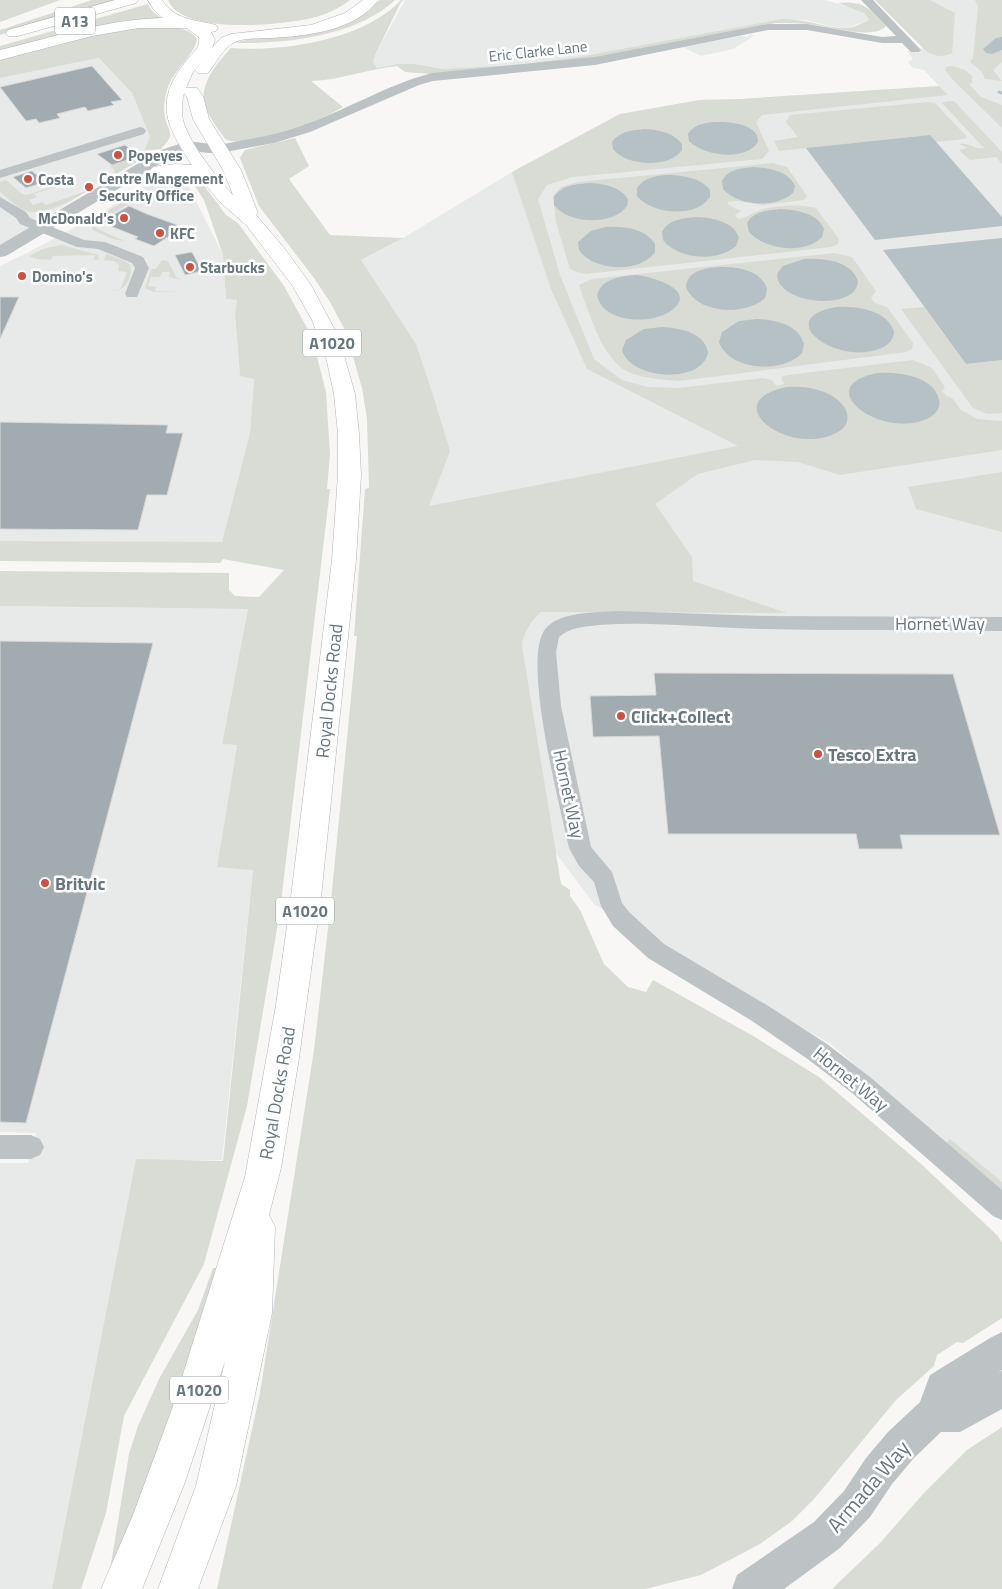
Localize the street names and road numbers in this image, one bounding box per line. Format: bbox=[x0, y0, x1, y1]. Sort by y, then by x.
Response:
road number: A13 bbox=[55, 8, 95, 34]
street label: Eric Clarke Lane bbox=[487, 34, 589, 68]
road number: A1020 bbox=[303, 329, 361, 356]
street label: Hornet Way bbox=[895, 610, 985, 637]
street label: Royal Docks Road bbox=[309, 623, 349, 759]
street label: Hornet Way bbox=[546, 747, 592, 841]
road number: A1020 bbox=[276, 898, 334, 924]
street label: Royal Docks Road bbox=[252, 1024, 302, 1162]
street label: Hornet Way bbox=[808, 1040, 895, 1118]
road number: A1020 bbox=[170, 1376, 228, 1404]
street label: Armada Way bbox=[819, 1433, 917, 1539]

